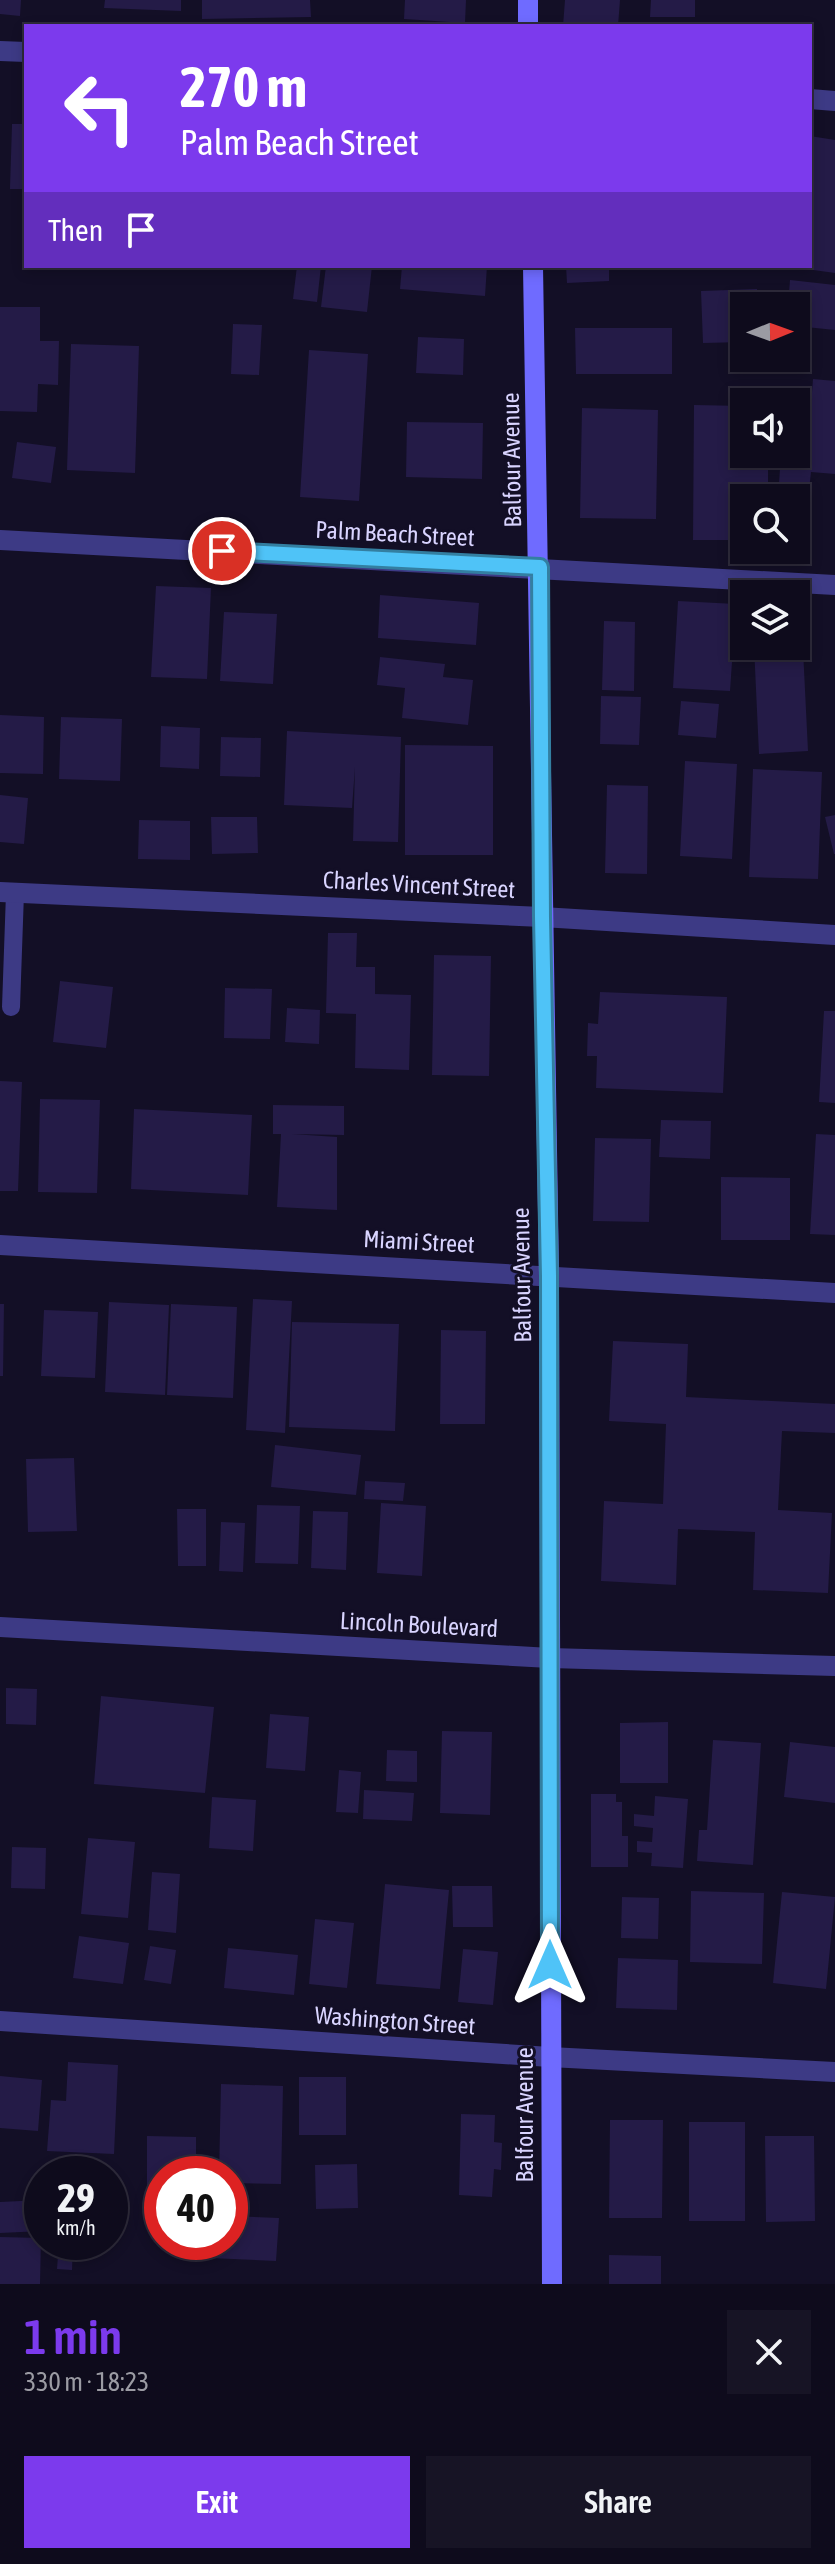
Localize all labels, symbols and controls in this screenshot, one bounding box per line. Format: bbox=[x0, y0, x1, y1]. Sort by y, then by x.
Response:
text: 270 m bbox=[180, 55, 307, 119]
icon: left bbox=[48, 56, 152, 160]
text: Palm Beach Street bbox=[180, 121, 419, 163]
icon: arrive bbox=[119, 208, 163, 252]
text: Then bbox=[48, 213, 103, 247]
north arrow bbox=[730, 292, 810, 372]
map controls bbox=[730, 292, 810, 660]
button: sound bbox=[730, 388, 810, 468]
street label: Balfour Avenue bbox=[497, 392, 526, 528]
button: search bbox=[730, 484, 810, 564]
street label: Palm Beach Street bbox=[315, 516, 475, 551]
pin bbox=[188, 517, 256, 585]
icon: arrive bbox=[200, 529, 244, 573]
button: layers bbox=[730, 580, 810, 660]
street label: Charles Vincent Street bbox=[322, 866, 516, 903]
street label: Balfour Avenue bbox=[507, 1207, 536, 1343]
street label: Miami Street bbox=[363, 1225, 475, 1258]
street label: Lincoln Boulevard bbox=[339, 1607, 499, 1642]
position arrow bbox=[508, 1923, 592, 2007]
street label: Washington Street bbox=[314, 2001, 476, 2040]
street label: Balfour Avenue bbox=[511, 2047, 538, 2183]
speed limit sign: 40 bbox=[144, 2156, 248, 2260]
text: 29 bbox=[57, 2175, 95, 2220]
text: km/h bbox=[56, 2216, 96, 2239]
text: 1 min bbox=[24, 2309, 122, 2364]
button: close bbox=[727, 2310, 811, 2394]
text: 330 m · 18:23 bbox=[24, 2367, 149, 2397]
button: Exit bbox=[24, 2456, 410, 2548]
button: Share bbox=[426, 2456, 811, 2548]

